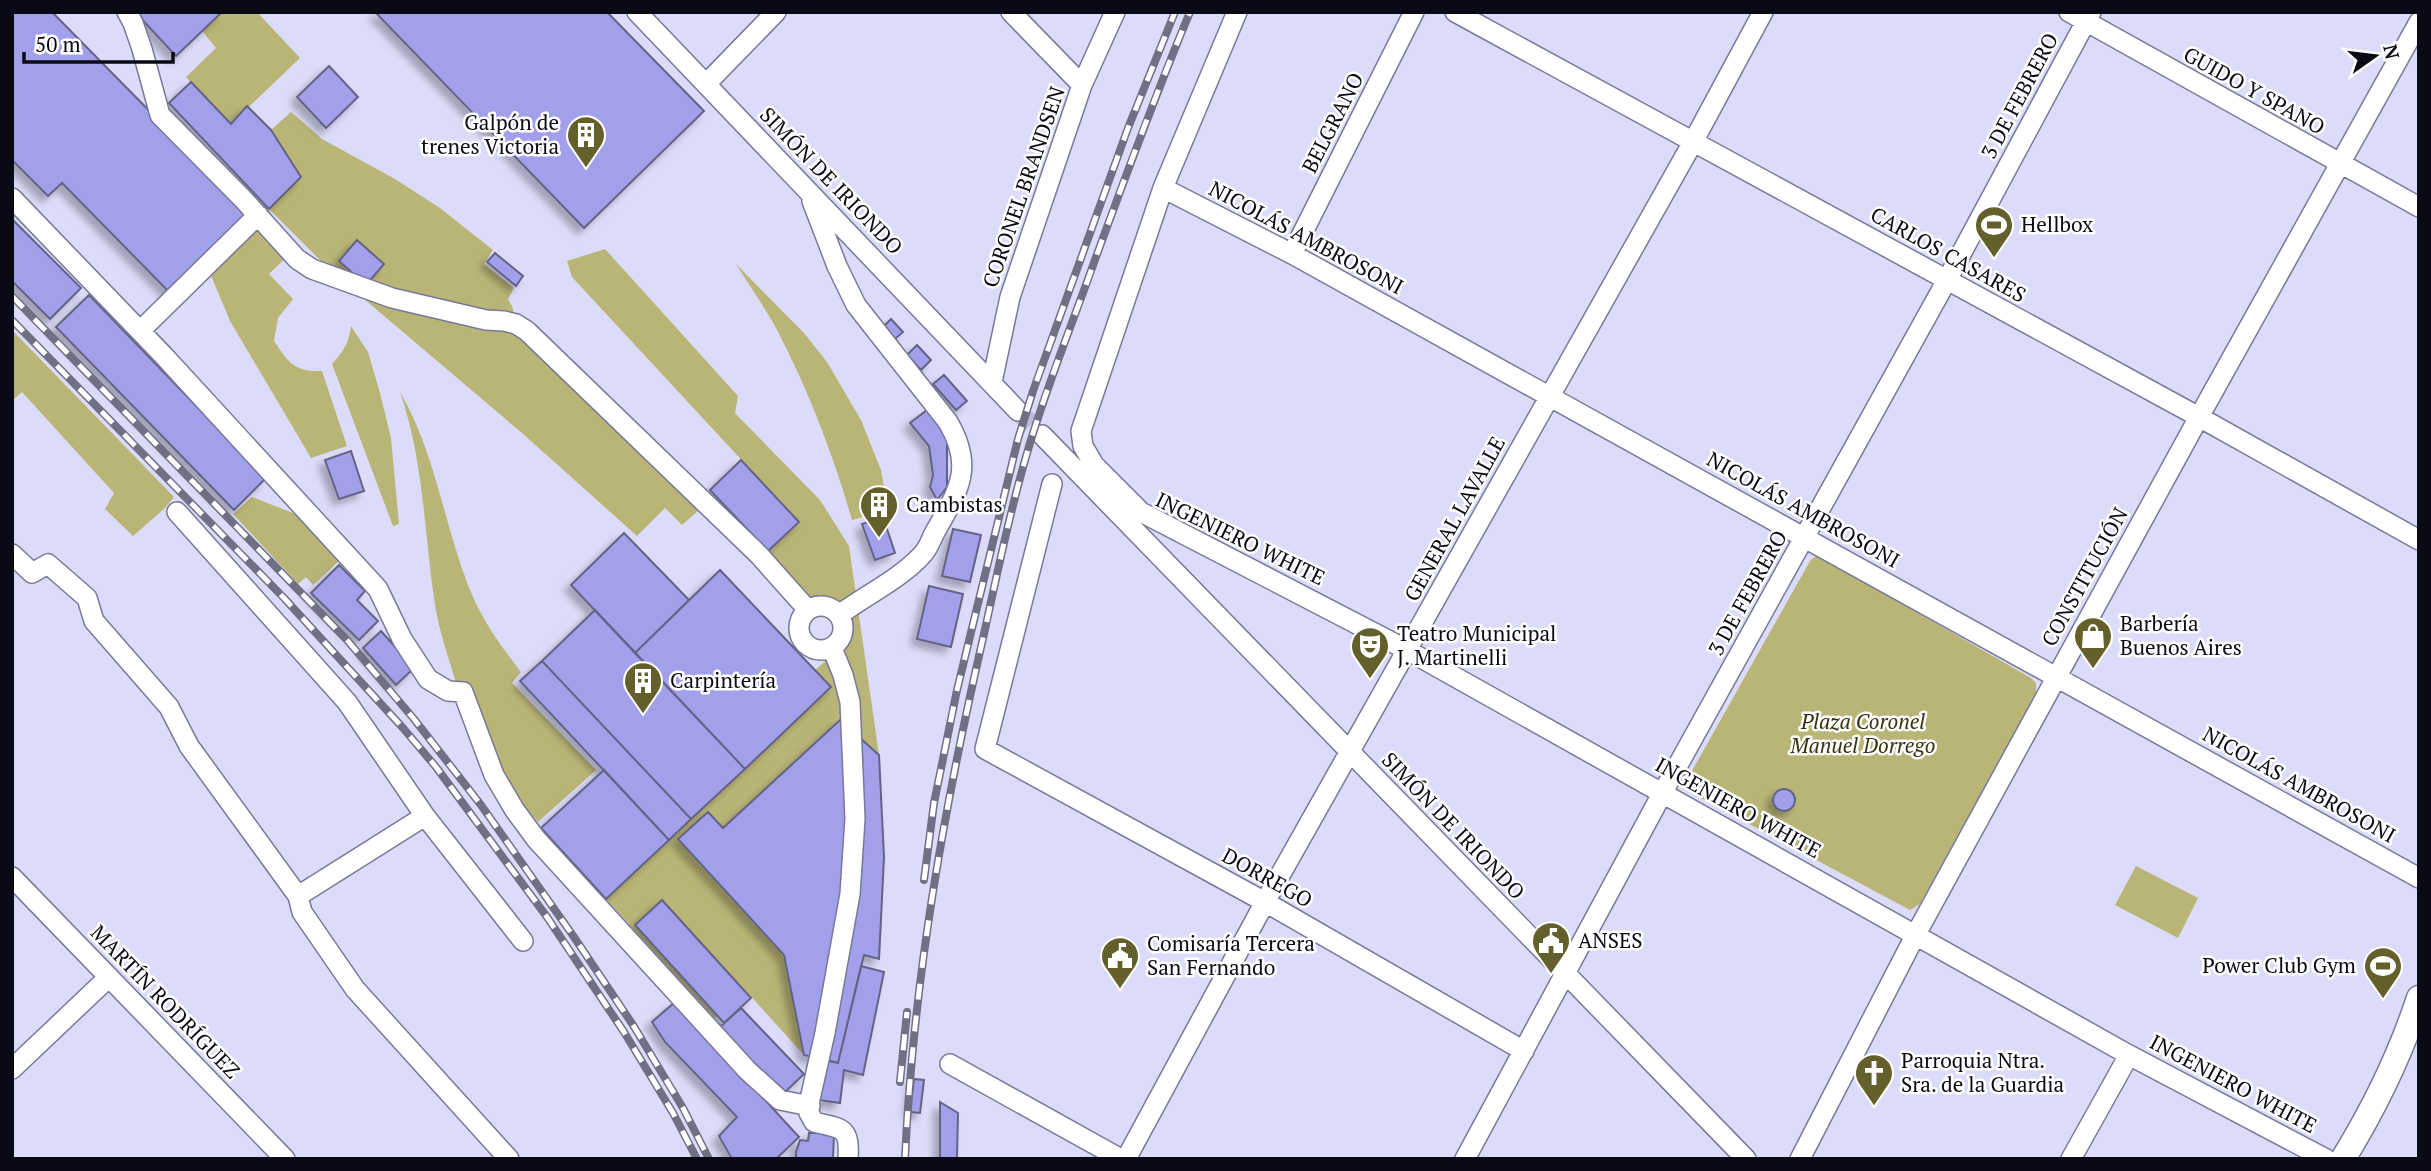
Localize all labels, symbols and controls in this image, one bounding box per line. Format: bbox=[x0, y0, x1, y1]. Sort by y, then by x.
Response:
scale bar bbox=[24, 21, 173, 65]
north arrow bbox=[2340, 21, 2410, 91]
street label: 3 DE FEBRERO bbox=[1974, 28, 2064, 163]
text: 50 m bbox=[35, 30, 81, 58]
street label: GUIDO Y SPANO bbox=[2179, 40, 2330, 141]
text: N bbox=[2378, 42, 2406, 62]
street label: BELGRANO bbox=[1295, 68, 1369, 178]
street label: CORONEL BRANDSEN bbox=[976, 82, 1071, 291]
street label: SIMÓN DE IRIONDO bbox=[754, 101, 909, 260]
place label: Galpón de trenes Victoria bbox=[421, 108, 559, 160]
building icon: Galpón de trenes Victoria bbox=[565, 114, 607, 169]
street label: NICOLÁS AMBROSONI bbox=[1204, 174, 1409, 300]
street label: CARLOS CASARES bbox=[1866, 200, 2031, 308]
sports icon: Hellbox bbox=[1973, 204, 2015, 259]
place label: Hellbox bbox=[2021, 210, 2093, 238]
street label: GENERAL LAVALLE bbox=[1397, 431, 1511, 606]
street label: NICOLÁS AMBROSONI bbox=[1702, 444, 1905, 574]
building icon: Cambistas bbox=[858, 484, 900, 539]
street label: INGENIERO WHITE bbox=[1151, 485, 1330, 591]
place label: Cambistas bbox=[906, 490, 1003, 518]
street label: CONSTITUCIÓN bbox=[2034, 502, 2134, 651]
street label: 3 DE FEBRERO bbox=[1701, 525, 1793, 660]
place label: Barbería Buenos Aires bbox=[2120, 609, 2242, 661]
shop icon: Barbería Buenos Aires bbox=[2072, 615, 2114, 670]
place label: Teatro Municipal J. Martinelli bbox=[1397, 619, 1556, 671]
theatre icon: Teatro Municipal J. Martinelli bbox=[1349, 625, 1391, 680]
building icon: Carpintería bbox=[622, 660, 664, 715]
place label: Carpintería bbox=[670, 666, 777, 694]
park label: Plaza Coronel Manuel Dorrego bbox=[1790, 707, 1935, 759]
street label: NICOLÁS AMBROSONI bbox=[2198, 719, 2401, 849]
street label: SIMÓN DE IRIONDO bbox=[1376, 746, 1531, 905]
street label: INGENIERO WHITE bbox=[1651, 750, 1826, 864]
street label: DORREGO bbox=[1217, 841, 1318, 913]
street label: MARTÍN RODRÍGUEZ bbox=[85, 918, 246, 1084]
public building icon: ANSES bbox=[1530, 920, 1572, 975]
place label: ANSES bbox=[1578, 926, 1642, 954]
place label: Comisaría Tercera San Fernando bbox=[1147, 929, 1315, 981]
public building icon: Comisaría Tercera San Fernando bbox=[1099, 935, 1141, 990]
sports icon: Power Club Gym bbox=[2362, 945, 2404, 1000]
place label: Power Club Gym bbox=[2202, 951, 2356, 979]
street label: INGENIERO WHITE bbox=[2145, 1027, 2322, 1139]
place label: Parroquia Ntra. Sra. de la Guardia bbox=[1901, 1046, 2065, 1098]
church icon: Parroquia Ntra. Sra. de la Guardia bbox=[1853, 1052, 1895, 1107]

